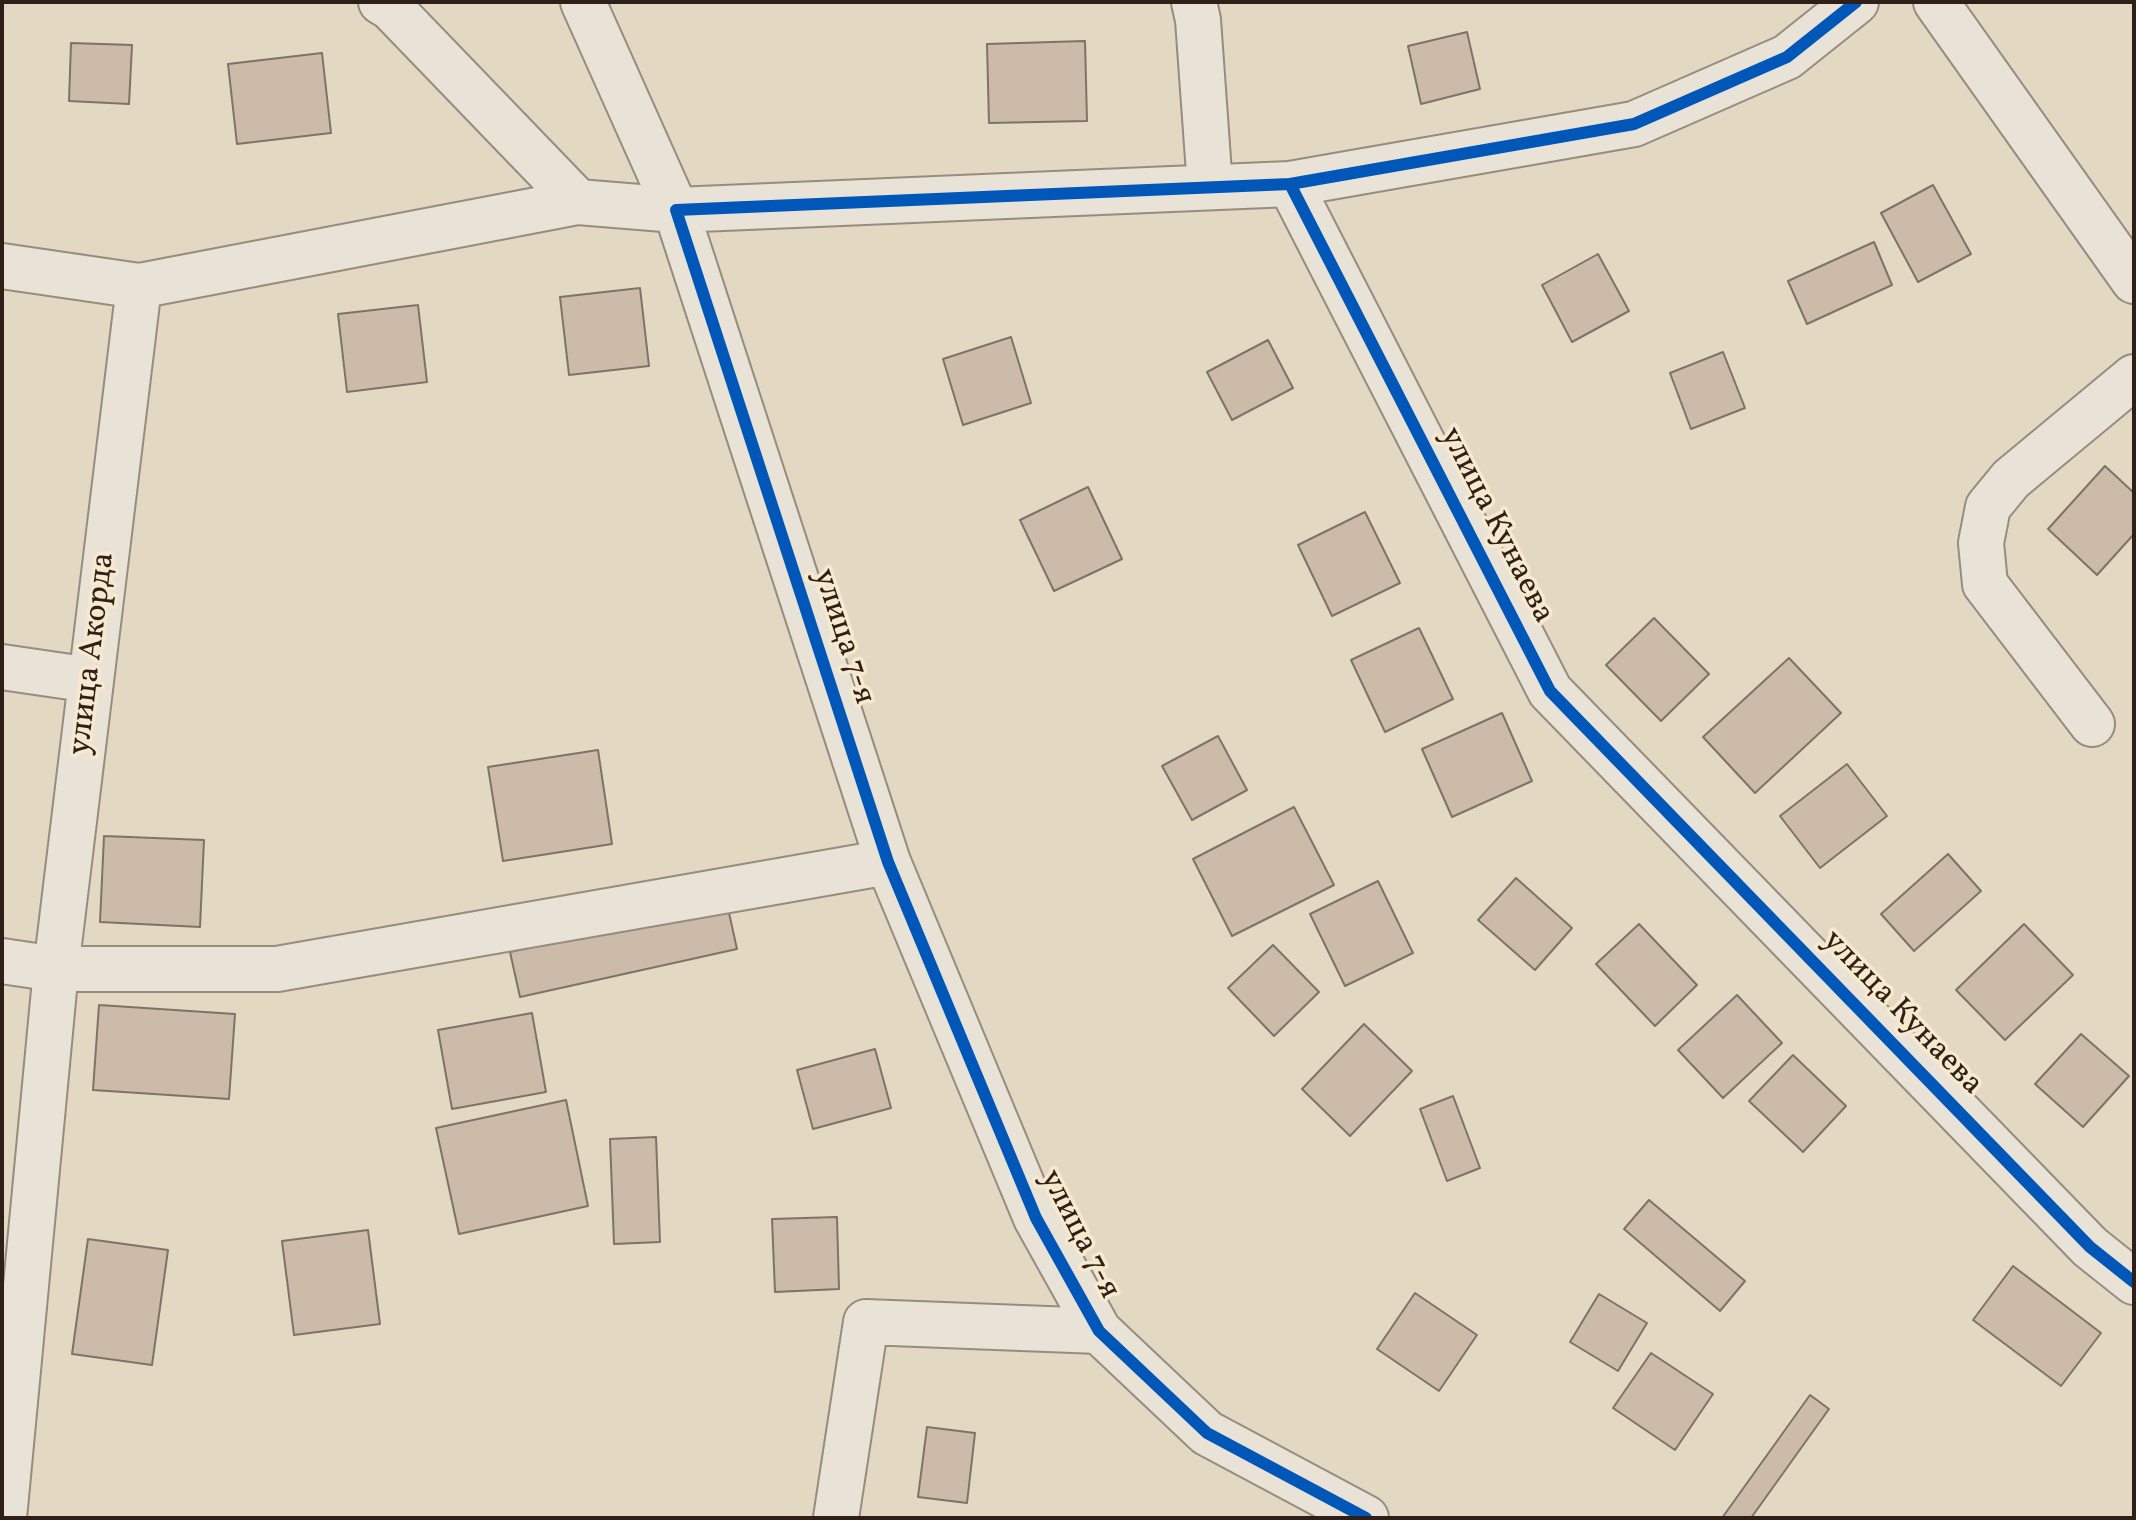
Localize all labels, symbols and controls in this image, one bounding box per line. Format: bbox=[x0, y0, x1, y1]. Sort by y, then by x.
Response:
street label: улица Кунаева bbox=[1429, 421, 1561, 631]
street label: улица Акорда bbox=[63, 550, 125, 758]
street label: улица 7-я bbox=[802, 565, 882, 709]
street label: улица Кунаева bbox=[1813, 923, 1989, 1105]
street label: улица 7-я bbox=[1029, 1164, 1127, 1306]

